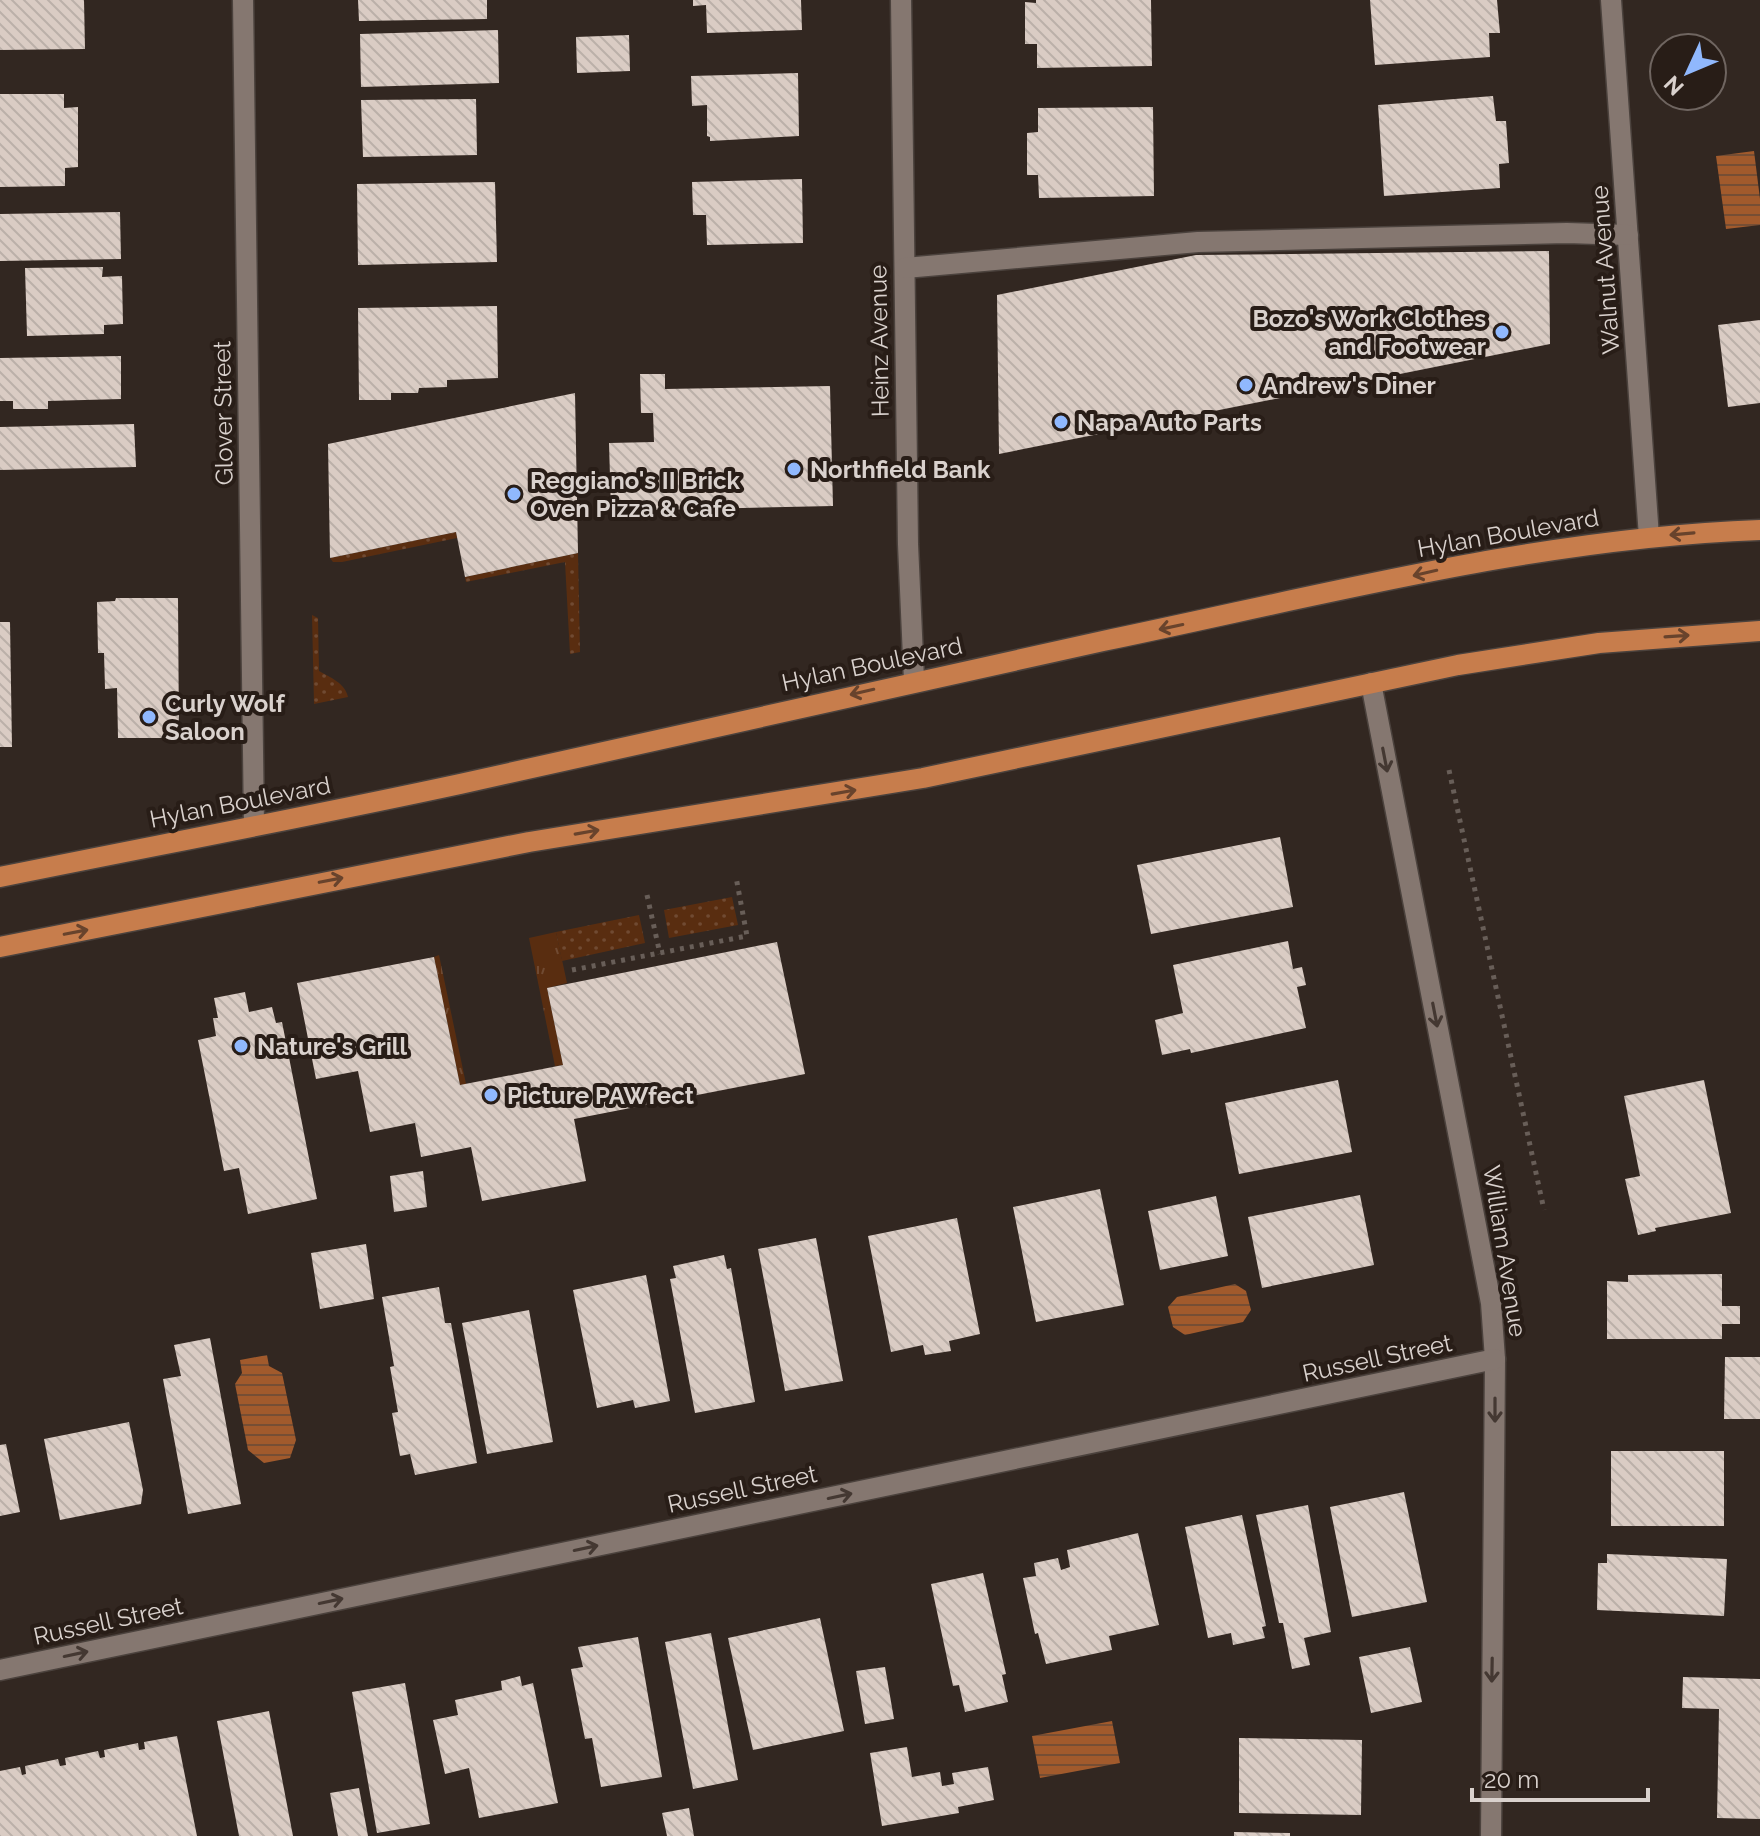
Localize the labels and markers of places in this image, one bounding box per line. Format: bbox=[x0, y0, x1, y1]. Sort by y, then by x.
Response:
place label: Bozo's Work Clothes and Footwear bbox=[1253, 304, 1486, 361]
marker: Bozo's Work Clothes and Footwear bbox=[1493, 323, 1511, 341]
place label: Andrew's Diner bbox=[1262, 371, 1436, 400]
marker: Andrew's Diner bbox=[1237, 376, 1255, 394]
place label: Napa Auto Parts bbox=[1077, 408, 1262, 437]
marker: Napa Auto Parts bbox=[1052, 413, 1070, 431]
place label: Northfield Bank bbox=[810, 455, 991, 484]
marker: Northfield Bank bbox=[785, 460, 803, 478]
place label: Reggiano's II Brick Oven Pizza & Cafe bbox=[530, 466, 741, 523]
marker: Reggiano's II Brick Oven Pizza & Cafe bbox=[505, 485, 523, 503]
place label: Curly Wolf Saloon bbox=[165, 689, 286, 746]
marker: Curly Wolf Saloon bbox=[140, 708, 158, 726]
place label: Nature's Grill bbox=[257, 1032, 407, 1061]
marker: Nature's Grill bbox=[232, 1037, 250, 1055]
place label: Picture PAWfect bbox=[507, 1081, 694, 1110]
marker: Picture PAWfect bbox=[482, 1086, 500, 1104]

